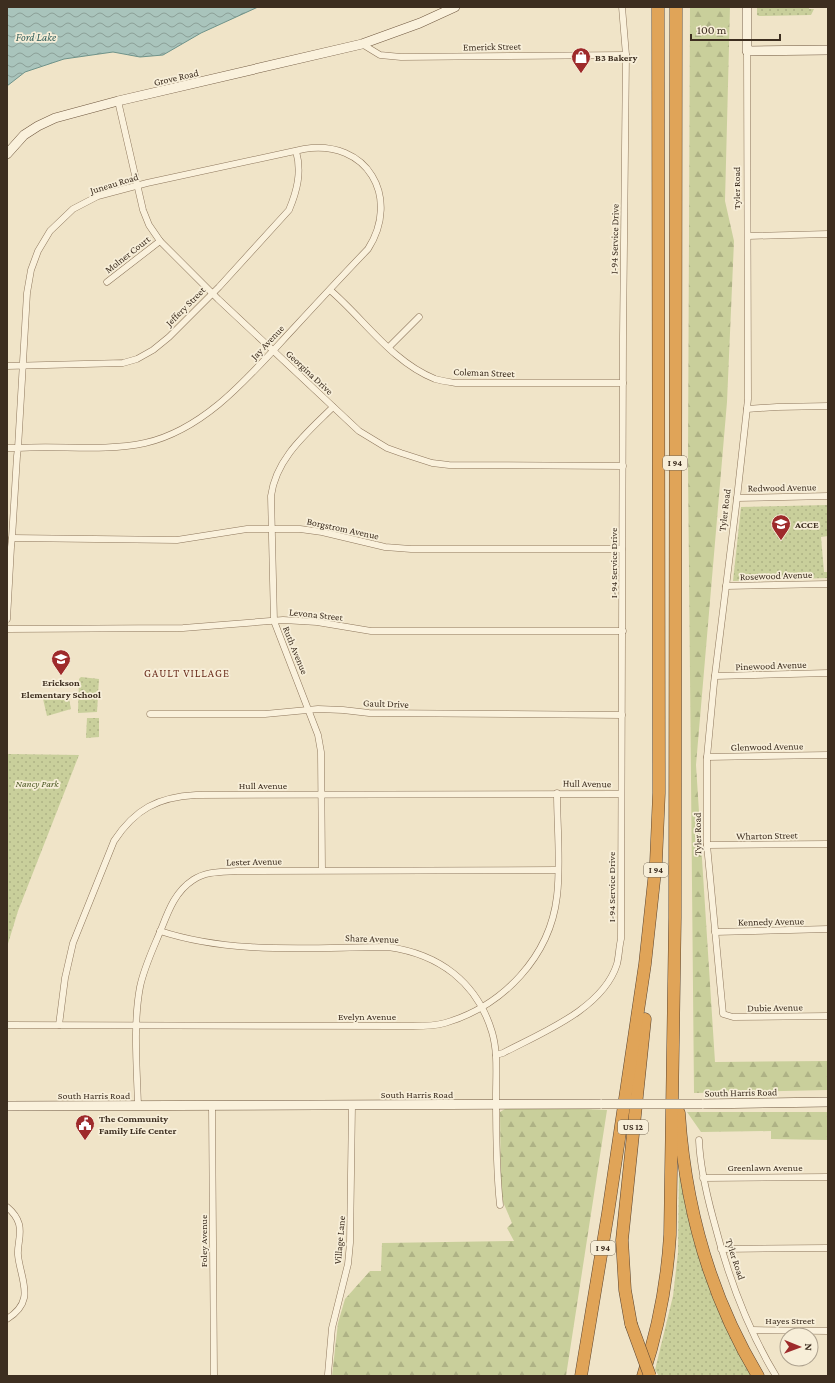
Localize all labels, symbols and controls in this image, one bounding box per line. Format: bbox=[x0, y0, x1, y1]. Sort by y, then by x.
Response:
scale bar bbox=[691, 16, 780, 42]
text: 100 m bbox=[697, 23, 727, 37]
water label: Ford Lake bbox=[16, 31, 57, 43]
street label: Emerick Street bbox=[463, 40, 522, 53]
shop icon: B3 Bakery bbox=[570, 46, 592, 74]
place label: B3 Bakery bbox=[595, 52, 637, 63]
street label: Grove Road bbox=[153, 67, 200, 88]
street label: Tyler Road bbox=[731, 166, 742, 209]
street label: Juneau Road bbox=[88, 171, 140, 196]
street label: I-94 Service Drive bbox=[608, 203, 621, 274]
street label: Molner Court bbox=[103, 233, 153, 275]
street label: Jeffery Street bbox=[163, 284, 208, 329]
street label: Jay Avenue bbox=[248, 322, 287, 363]
street label: Georgina Drive bbox=[284, 348, 336, 397]
street label: Coleman Street bbox=[453, 366, 515, 379]
road number: I 94 bbox=[663, 456, 687, 470]
street label: Redwood Avenue bbox=[747, 481, 817, 494]
street label: Tyler Road bbox=[716, 487, 733, 532]
school or university icon: ACCE bbox=[770, 513, 792, 541]
street label: Borgstrom Avenue bbox=[306, 515, 381, 542]
place label: ACCE bbox=[794, 519, 819, 530]
street label: I-94 Service Drive bbox=[608, 527, 619, 598]
street label: Rosewood Avenue bbox=[740, 569, 813, 582]
street label: Levona Street bbox=[288, 606, 344, 623]
street label: Ruth Avenue bbox=[281, 625, 310, 676]
school or university icon: Erickson Elementary School bbox=[50, 648, 72, 676]
street label: Pinewood Avenue bbox=[735, 659, 807, 672]
district label: GAULT VILLAGE bbox=[144, 667, 230, 679]
place label: Erickson Elementary School bbox=[21, 677, 101, 700]
street label: Gault Drive bbox=[363, 697, 410, 710]
street label: Glenwood Avenue bbox=[731, 740, 804, 753]
park label: Nancy Park bbox=[15, 778, 59, 789]
street label: Hull Avenue bbox=[563, 778, 612, 789]
street label: Hull Avenue bbox=[239, 780, 288, 791]
street label: Tyler Road bbox=[692, 812, 703, 855]
street label: Wharton Street bbox=[736, 829, 799, 842]
street label: I-94 Service Drive bbox=[606, 851, 617, 922]
street label: Lester Avenue bbox=[226, 856, 283, 867]
road number: I 94 bbox=[644, 863, 668, 877]
street label: Kennedy Avenue bbox=[738, 915, 805, 928]
street label: Share Avenue bbox=[345, 932, 400, 945]
street label: Dubie Avenue bbox=[747, 1002, 803, 1013]
street label: Evelyn Avenue bbox=[338, 1011, 397, 1022]
street label: South Harris Road bbox=[705, 1086, 778, 1099]
street label: South Harris Road bbox=[381, 1089, 454, 1100]
street label: South Harris Road bbox=[58, 1090, 131, 1101]
public building icon: The Community Family Life Center bbox=[74, 1113, 96, 1141]
place label: The Community Family Life Center bbox=[99, 1113, 176, 1136]
road number: US 12 bbox=[618, 1120, 648, 1134]
street label: Greenlawn Avenue bbox=[727, 1162, 803, 1173]
street label: Foley Avenue bbox=[198, 1214, 209, 1267]
street label: Village Lane bbox=[332, 1215, 347, 1265]
street label: Tyler Road bbox=[724, 1237, 748, 1282]
road number: I 94 bbox=[591, 1241, 615, 1255]
street label: Hayes Street bbox=[765, 1315, 815, 1326]
north arrow bbox=[779, 1327, 819, 1367]
text: N bbox=[803, 1343, 815, 1352]

